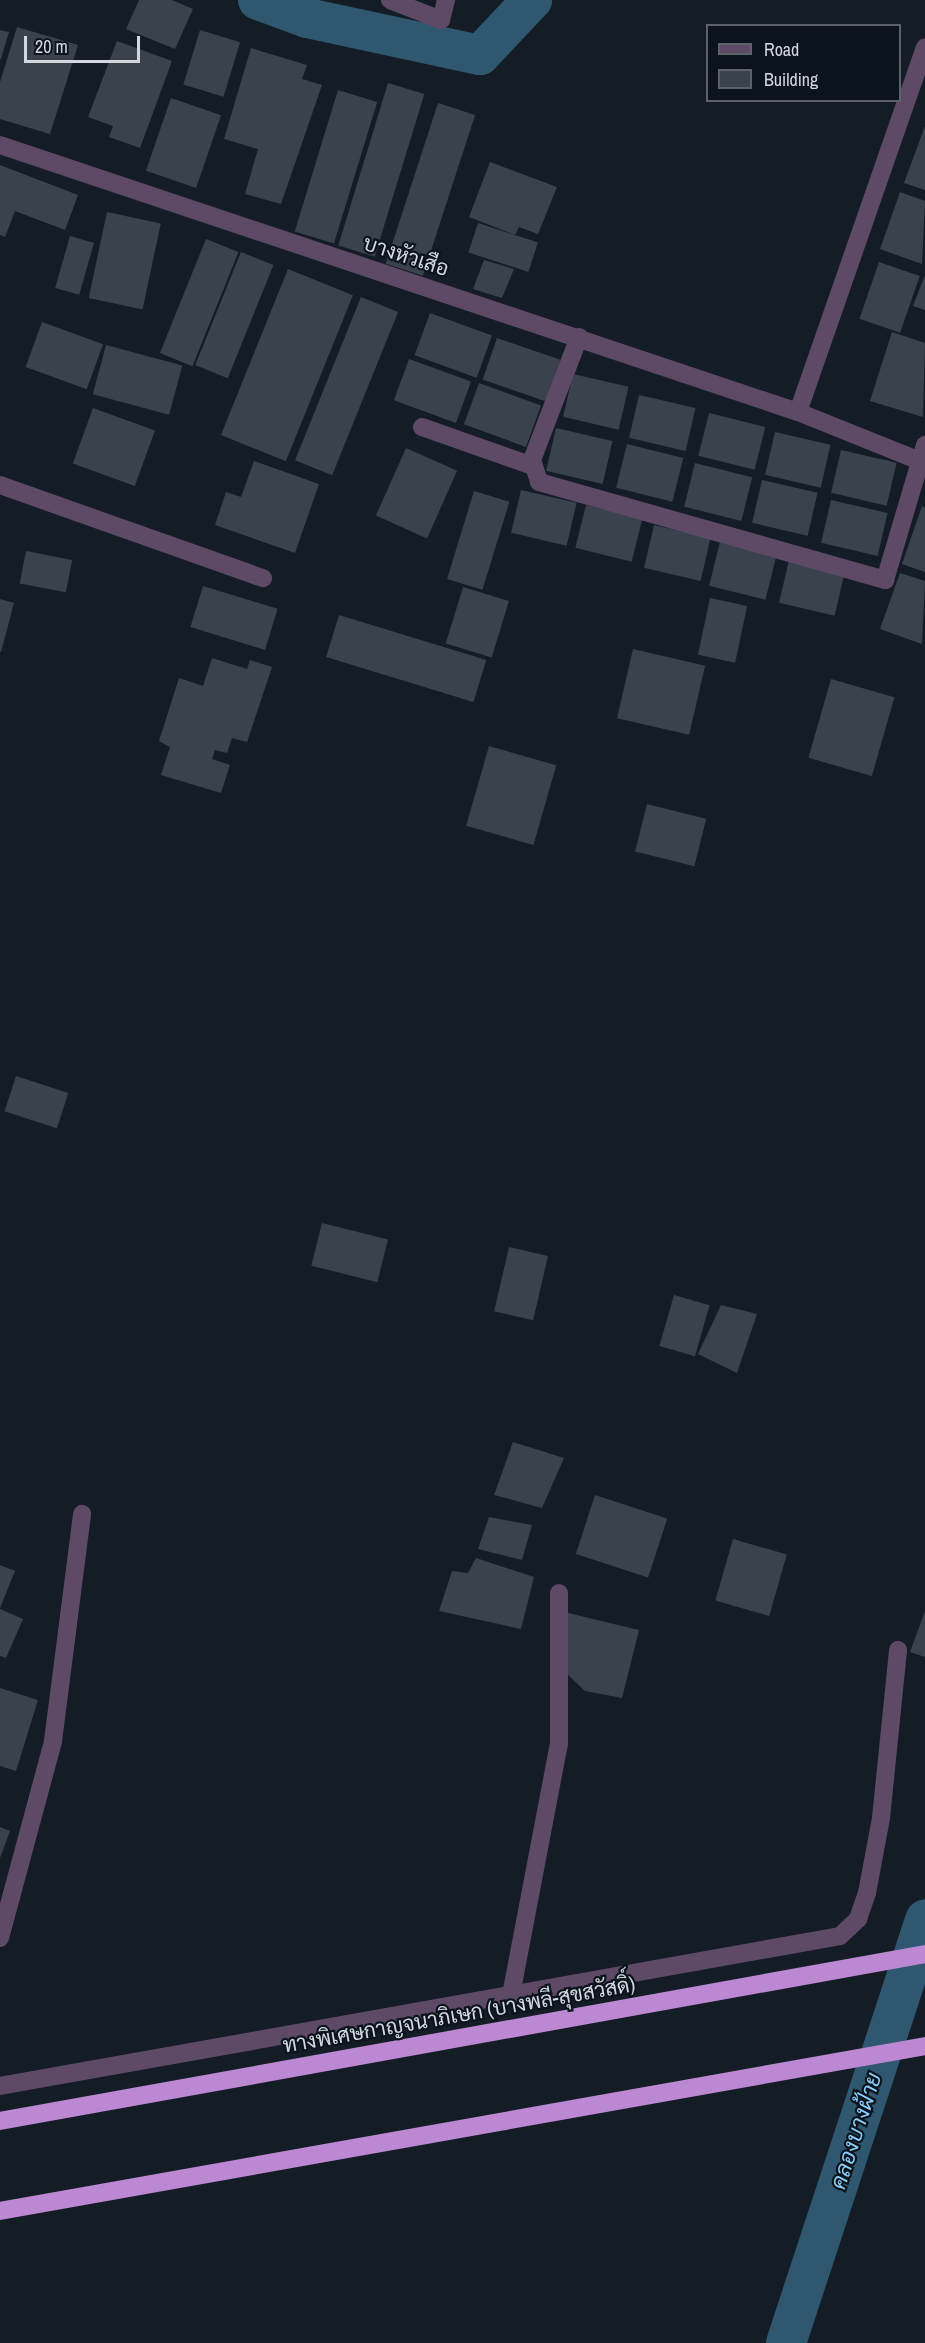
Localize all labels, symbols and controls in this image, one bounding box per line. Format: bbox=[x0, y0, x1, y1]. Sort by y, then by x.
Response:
scale bar bbox=[27, 24, 142, 62]
legend bbox=[706, 24, 901, 102]
text: 20 m bbox=[35, 34, 68, 59]
text: Road bbox=[764, 37, 799, 62]
text: Building bbox=[764, 67, 818, 92]
street label: บางหัวเสือ bbox=[360, 230, 452, 282]
street label: ทางพิเศษกาญจนาภิเษก (บางพลี-สุขสวัสดิ์) bbox=[281, 1972, 637, 2058]
water label: คลองบางฝ้าย bbox=[825, 2070, 887, 2192]

